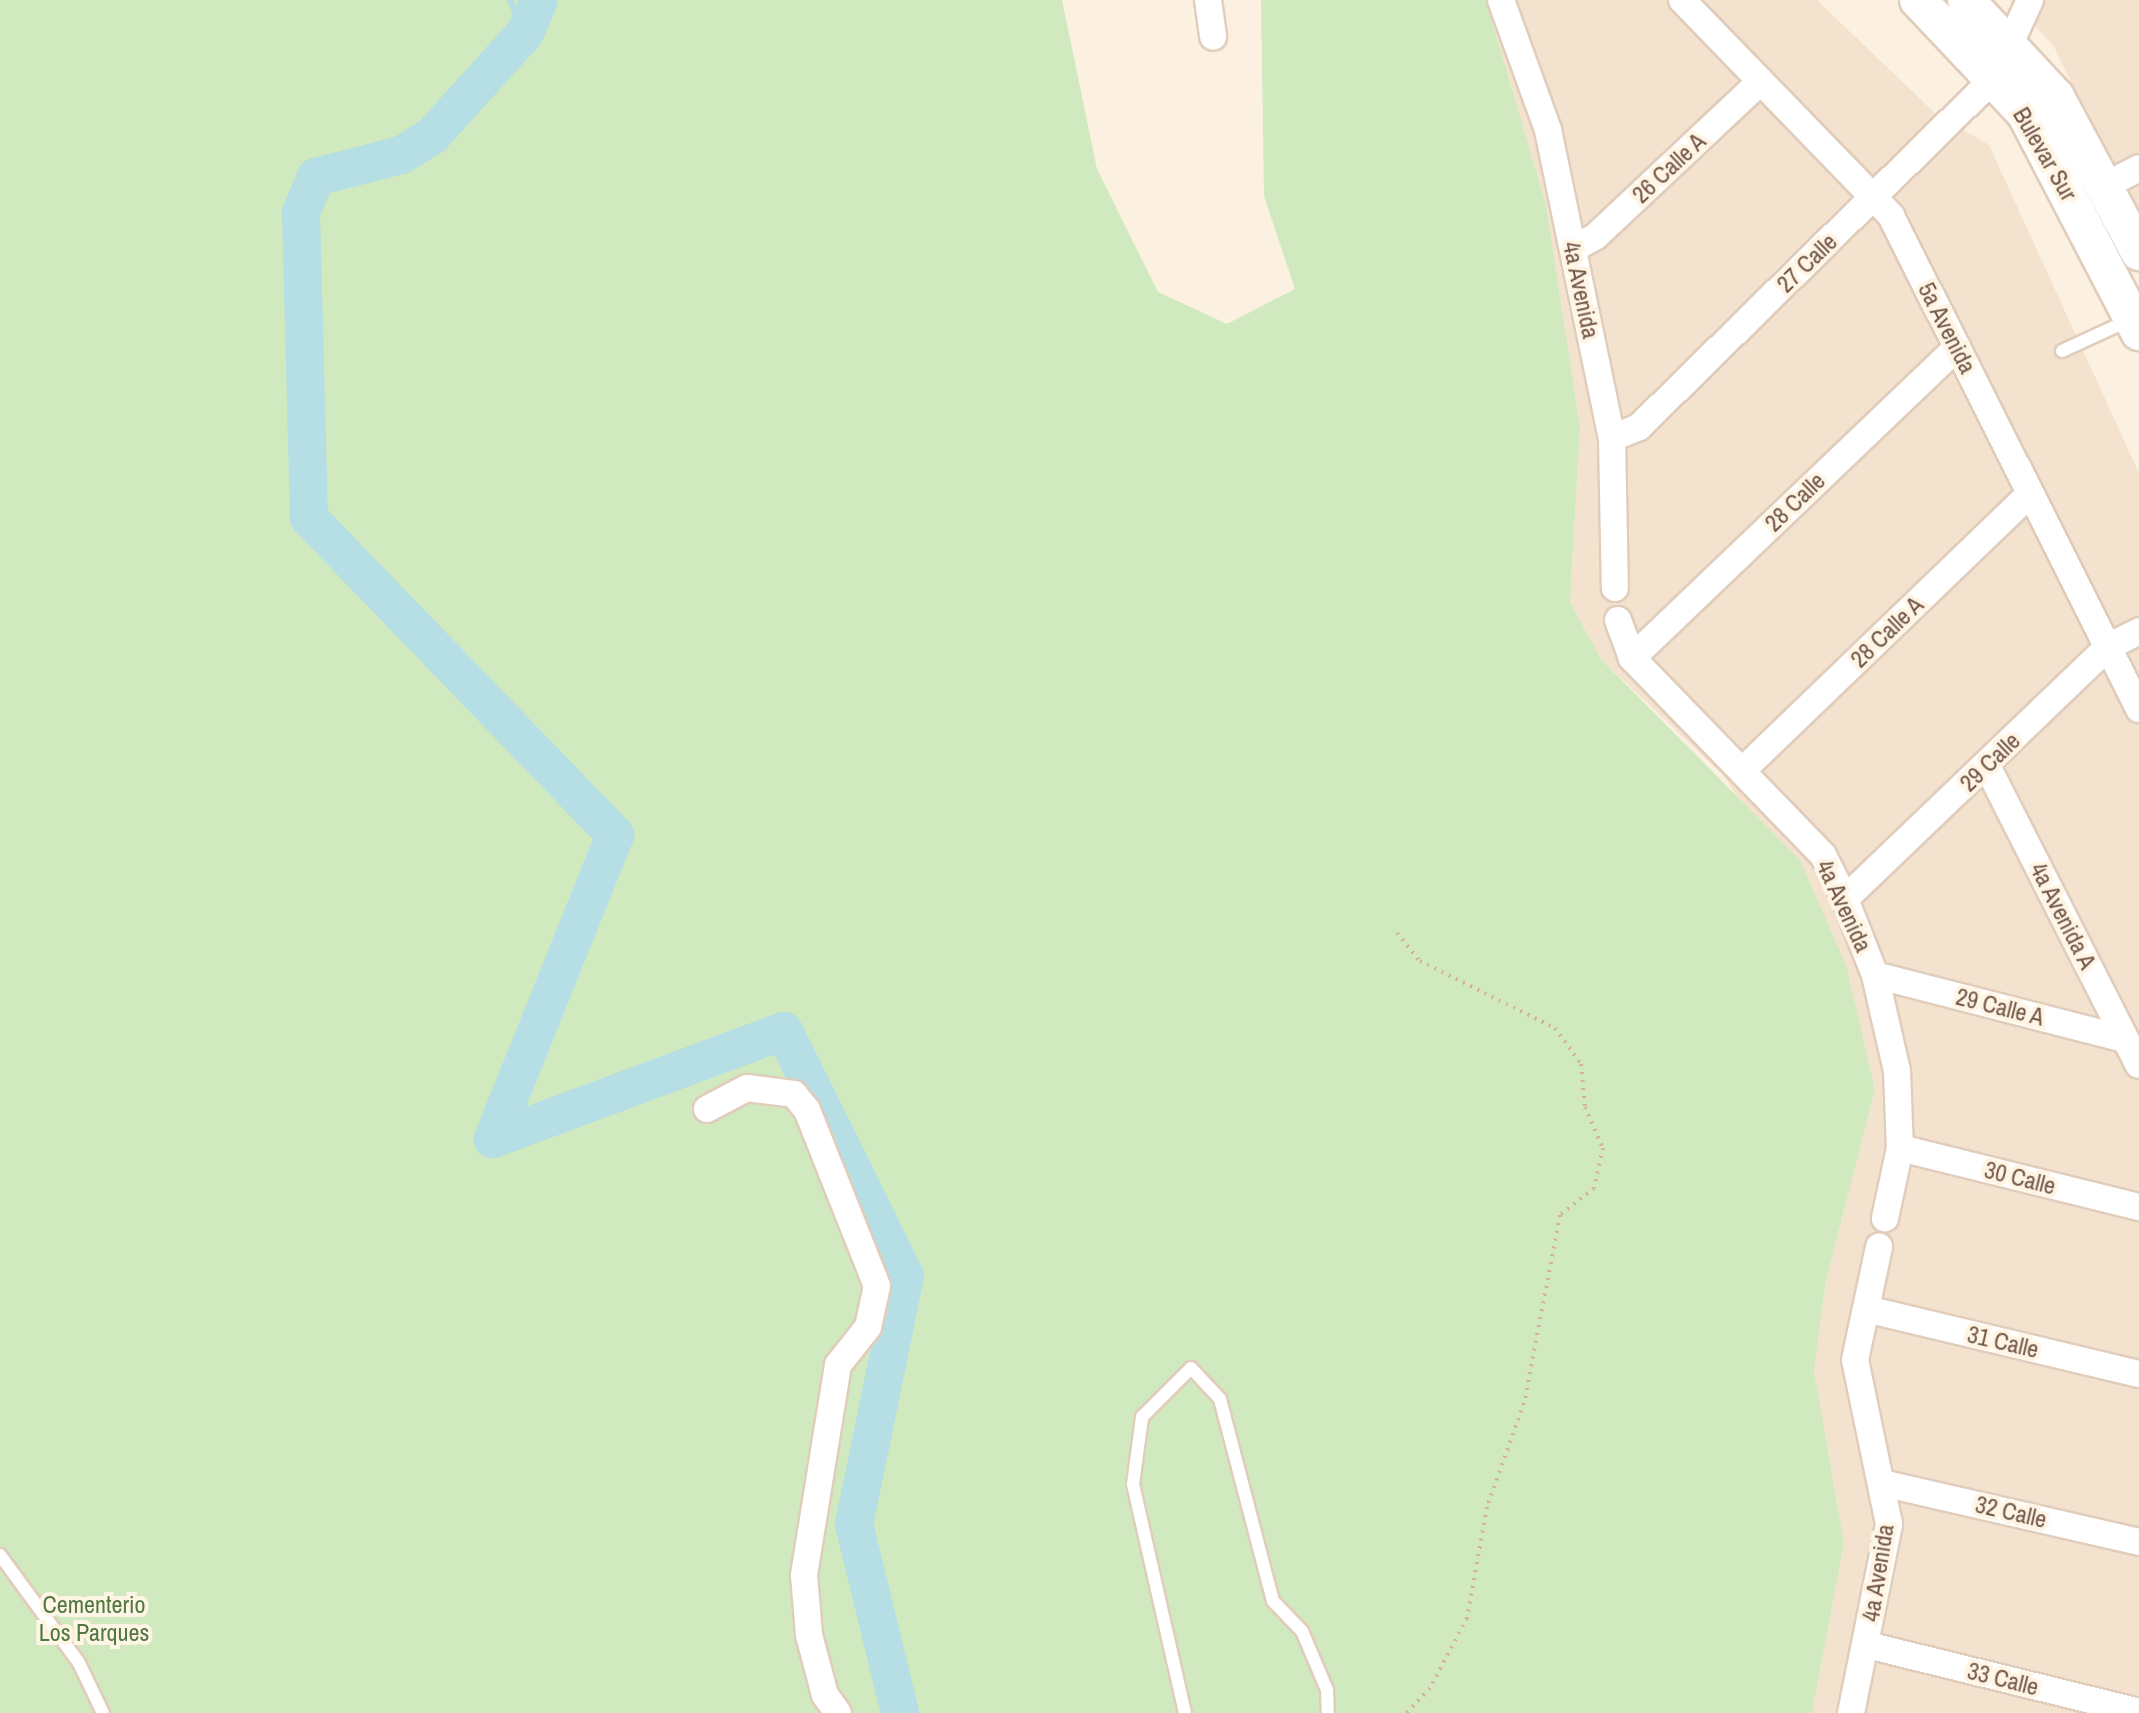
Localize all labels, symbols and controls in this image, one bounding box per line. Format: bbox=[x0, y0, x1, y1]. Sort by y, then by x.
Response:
street label: Bulevar Sur bbox=[2007, 102, 2083, 206]
street label: 26 Calle A bbox=[1626, 127, 1712, 209]
street label: 27 Calle bbox=[1771, 228, 1843, 298]
street label: 4a Avenida bbox=[1557, 238, 1605, 342]
street label: 5a Avenida bbox=[1912, 277, 1982, 379]
street label: 28 Calle bbox=[1759, 467, 1831, 537]
street label: 28 Calle A bbox=[1844, 590, 1930, 674]
street label: 29 Calle bbox=[1954, 727, 2026, 797]
street label: 4a Avenida bbox=[1810, 855, 1878, 957]
street label: 4a Avenida A bbox=[2023, 857, 2103, 975]
street label: 29 Calle A bbox=[1952, 982, 2048, 1032]
street label: 30 Calle bbox=[1981, 1155, 2059, 1201]
street label: 31 Calle bbox=[1965, 1320, 2041, 1364]
street label: 32 Calle bbox=[1973, 1490, 2049, 1534]
street label: 4a Avenida bbox=[1856, 1522, 1900, 1624]
park label: Cementerio Los Parques bbox=[39, 1591, 149, 1647]
street label: 33 Calle bbox=[1964, 1656, 2042, 1702]

